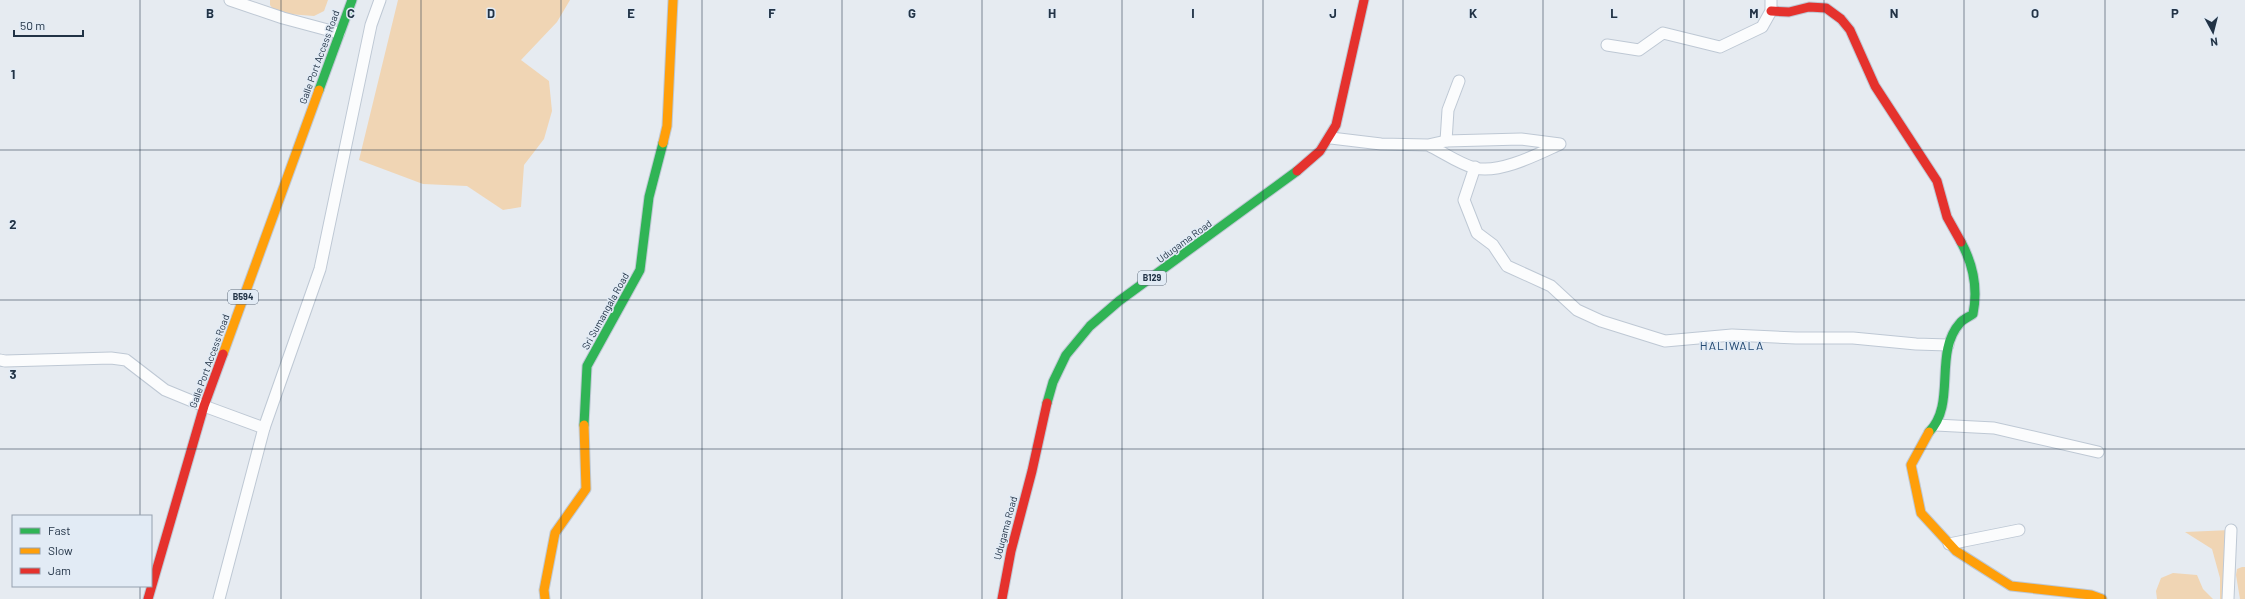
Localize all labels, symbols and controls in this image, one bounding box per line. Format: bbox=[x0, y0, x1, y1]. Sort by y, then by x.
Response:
text: B bbox=[206, 5, 214, 21]
text: C bbox=[347, 5, 355, 21]
text: D bbox=[487, 5, 495, 21]
text: E bbox=[627, 5, 635, 21]
text: F bbox=[768, 5, 776, 21]
text: G bbox=[908, 5, 916, 21]
text: H bbox=[1048, 5, 1056, 21]
text: I bbox=[1191, 5, 1195, 21]
text: J bbox=[1329, 5, 1337, 21]
text: K bbox=[1469, 5, 1477, 21]
text: L bbox=[1610, 5, 1618, 21]
text: M bbox=[1749, 5, 1759, 21]
text: N bbox=[1890, 5, 1898, 21]
text: O bbox=[2031, 5, 2039, 21]
text: P bbox=[2171, 5, 2179, 21]
street label: Galle Port Access Road bbox=[296, 9, 342, 105]
scale bar bbox=[14, 12, 83, 38]
north arrow bbox=[2193, 12, 2233, 52]
text: 50 m bbox=[20, 18, 45, 32]
text: N bbox=[2210, 36, 2219, 49]
text: 1 bbox=[11, 66, 15, 82]
text: 2 bbox=[9, 216, 17, 232]
street label: Udugama Road bbox=[1154, 217, 1214, 265]
street label: Sri Sumangala Road bbox=[579, 270, 631, 352]
road number: B129 bbox=[1138, 271, 1166, 285]
road number: B594 bbox=[228, 290, 258, 304]
street label: Galle Port Access Road bbox=[186, 313, 232, 409]
district label: HALIWALA bbox=[1700, 338, 1764, 352]
text: 3 bbox=[9, 366, 17, 382]
street label: Udugama Road bbox=[991, 495, 1019, 561]
legend bbox=[12, 515, 152, 587]
text: Fast bbox=[48, 523, 71, 537]
text: Slow bbox=[48, 543, 73, 557]
text: Jam bbox=[48, 563, 71, 577]

